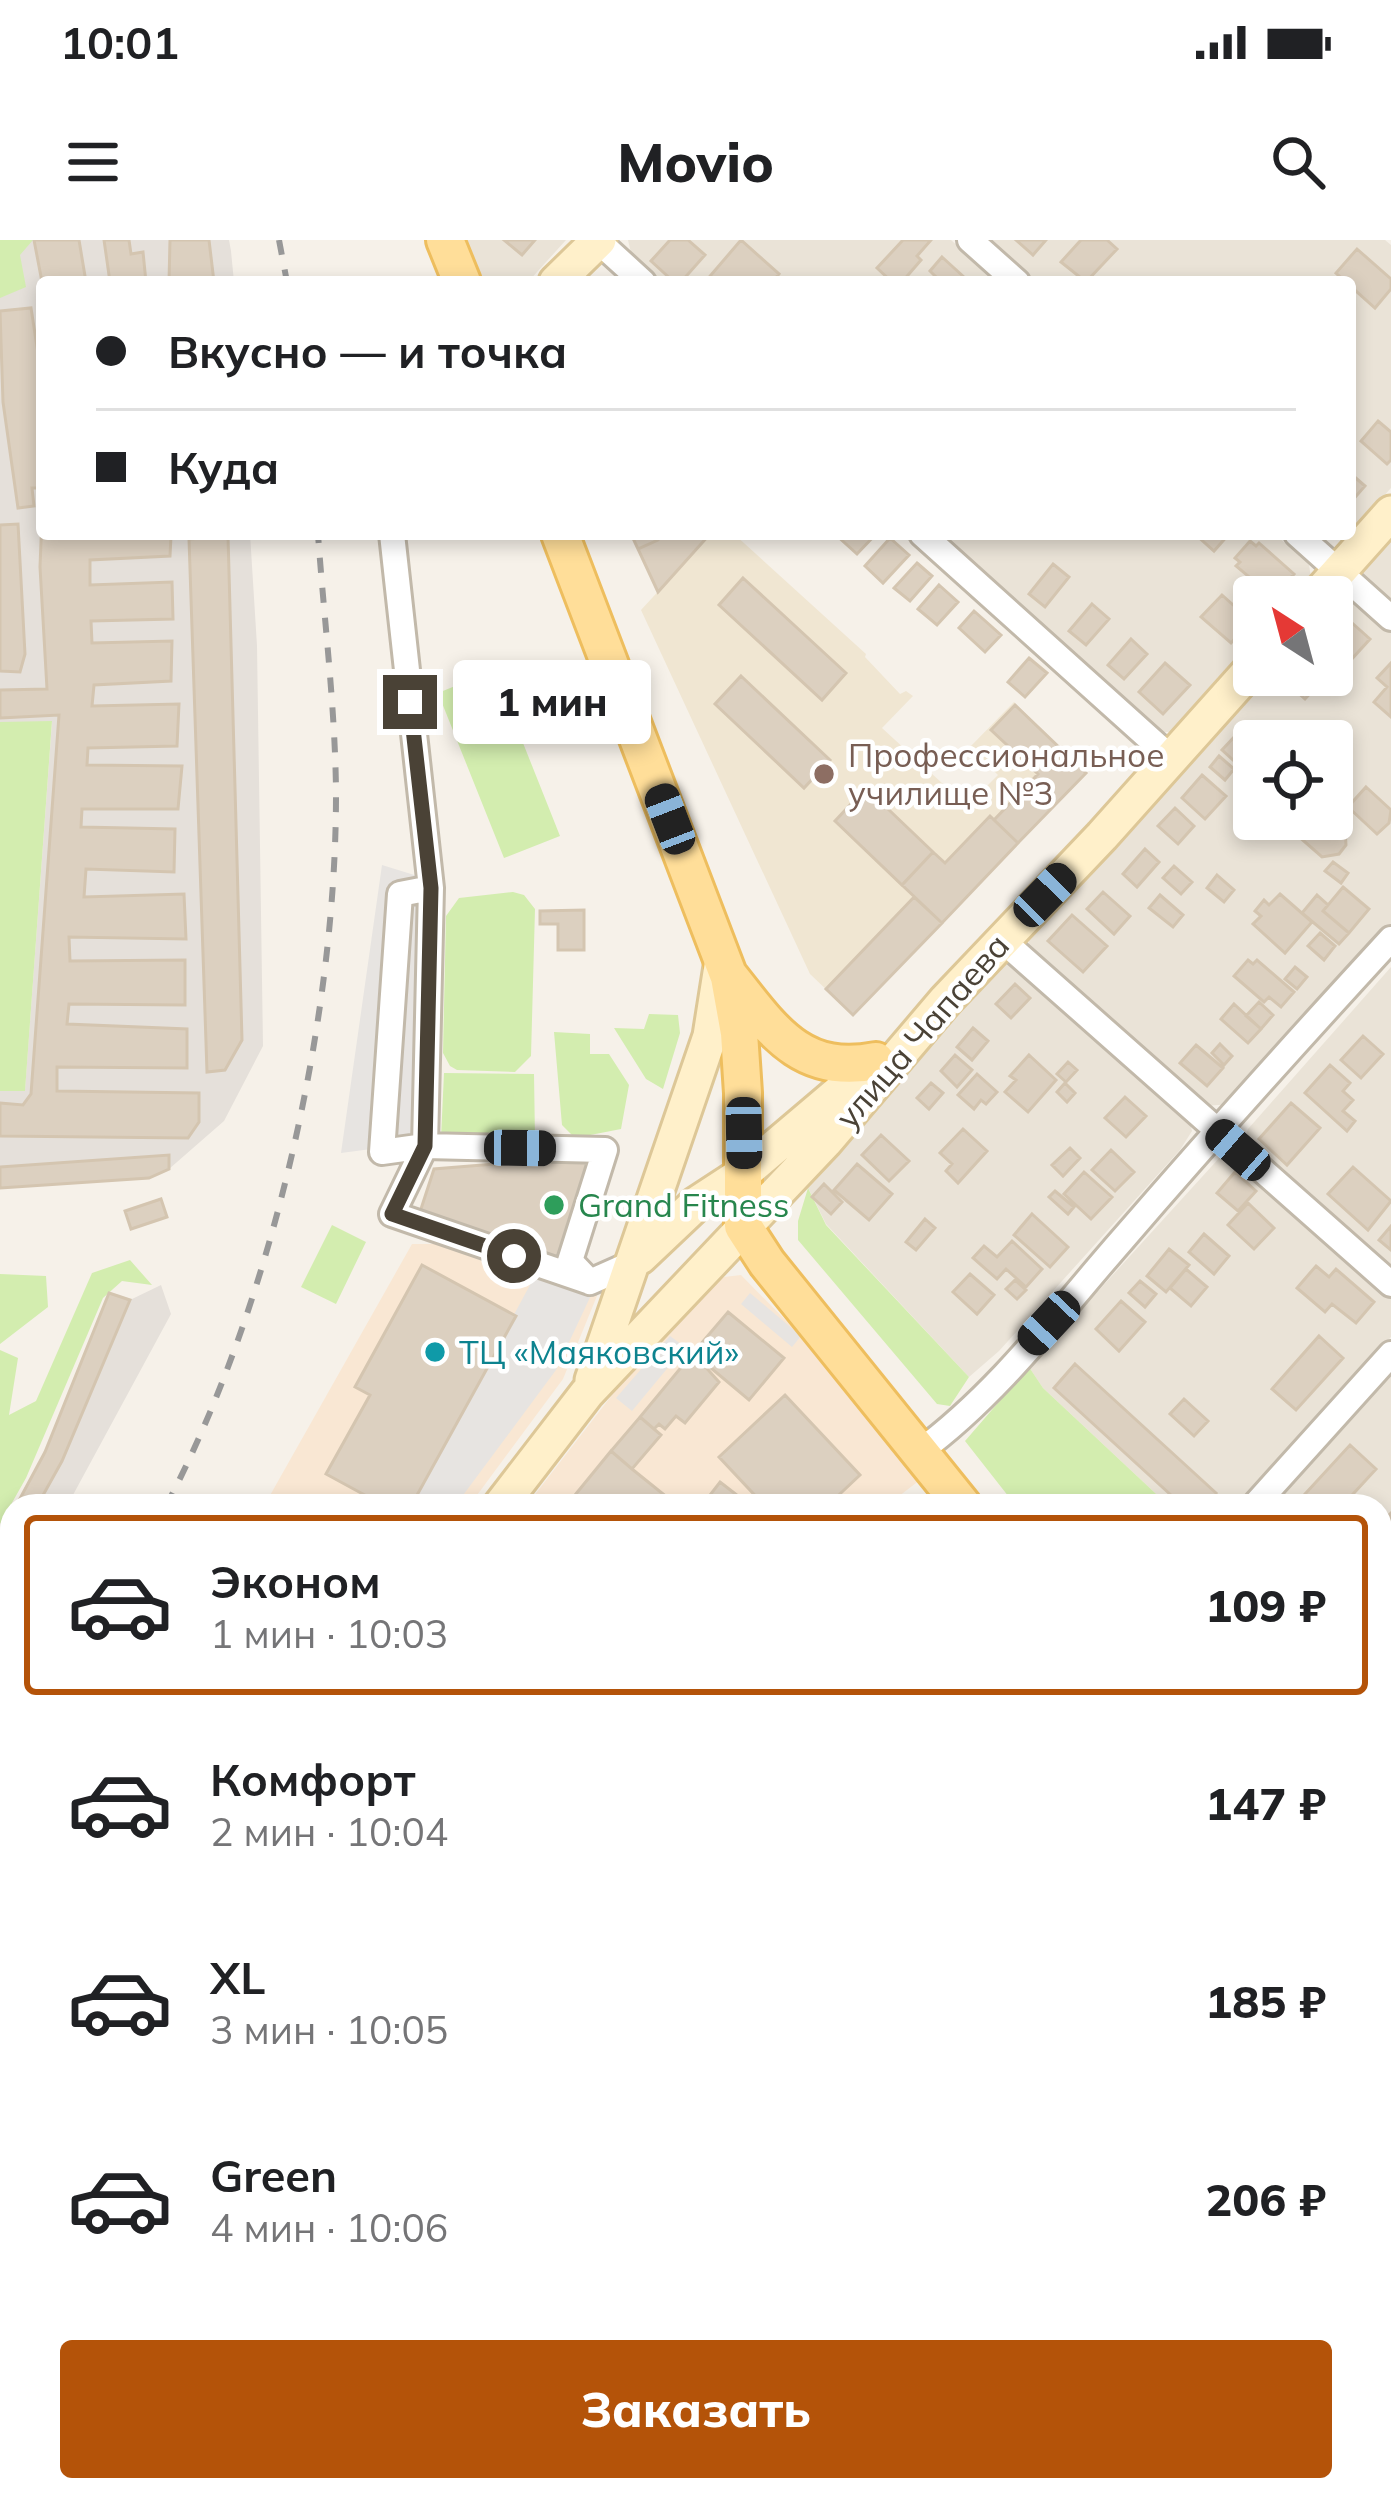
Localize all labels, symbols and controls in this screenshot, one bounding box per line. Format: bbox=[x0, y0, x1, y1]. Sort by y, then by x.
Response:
text: 10:01 bbox=[60, 14, 179, 70]
text: Movio bbox=[617, 128, 774, 196]
icon: menu bbox=[60, 129, 126, 195]
icon: search bbox=[1265, 129, 1331, 195]
text: Вкусно — и точка bbox=[168, 323, 567, 379]
text: Куда bbox=[168, 439, 279, 495]
north arrow bbox=[1233, 576, 1353, 696]
map controls bbox=[1233, 576, 1353, 840]
callout: 1 мин bbox=[452, 660, 650, 744]
route end bbox=[383, 675, 437, 729]
text: 1 мин bbox=[496, 677, 608, 726]
button: locate bbox=[1233, 720, 1353, 840]
place label: Профессиональное училище №3 bbox=[848, 734, 1164, 813]
marker: Профессиональное училище №3 bbox=[811, 761, 837, 787]
car bbox=[640, 779, 700, 859]
car bbox=[1007, 857, 1083, 933]
street label: улица Чапаева bbox=[826, 925, 1017, 1136]
car bbox=[725, 1097, 763, 1169]
car bbox=[1199, 1113, 1277, 1187]
car bbox=[484, 1129, 556, 1167]
place label: Grand Fitness bbox=[578, 1184, 789, 1225]
marker: Grand Fitness bbox=[541, 1192, 567, 1218]
route start bbox=[487, 1229, 541, 1283]
car bbox=[1011, 1284, 1087, 1362]
place label: ТЦ «Маяковский» bbox=[459, 1331, 739, 1372]
marker: ТЦ «Маяковский» bbox=[422, 1339, 448, 1365]
icon: car bbox=[66, 1551, 174, 1659]
text: Эконом bbox=[210, 1553, 381, 1609]
text: 109 ₽ bbox=[1205, 1577, 1326, 1633]
text: 1 мин · 10:03 bbox=[210, 1609, 448, 1658]
icon: car bbox=[66, 1749, 174, 1857]
text: Комфорт bbox=[210, 1751, 416, 1807]
text: 147 ₽ bbox=[1205, 1775, 1326, 1831]
text: 2 мин · 10:04 bbox=[210, 1807, 448, 1856]
icon: car bbox=[66, 1947, 174, 2055]
text: XL bbox=[210, 1949, 265, 2005]
text: 185 ₽ bbox=[1205, 1973, 1326, 2029]
text: 3 мин · 10:05 bbox=[210, 2005, 448, 2054]
icon: car bbox=[66, 2145, 174, 2253]
text: Green bbox=[210, 2147, 337, 2203]
text: 206 ₽ bbox=[1205, 2171, 1326, 2227]
text: 4 мин · 10:06 bbox=[210, 2203, 448, 2252]
button: Заказать bbox=[60, 2340, 1332, 2478]

